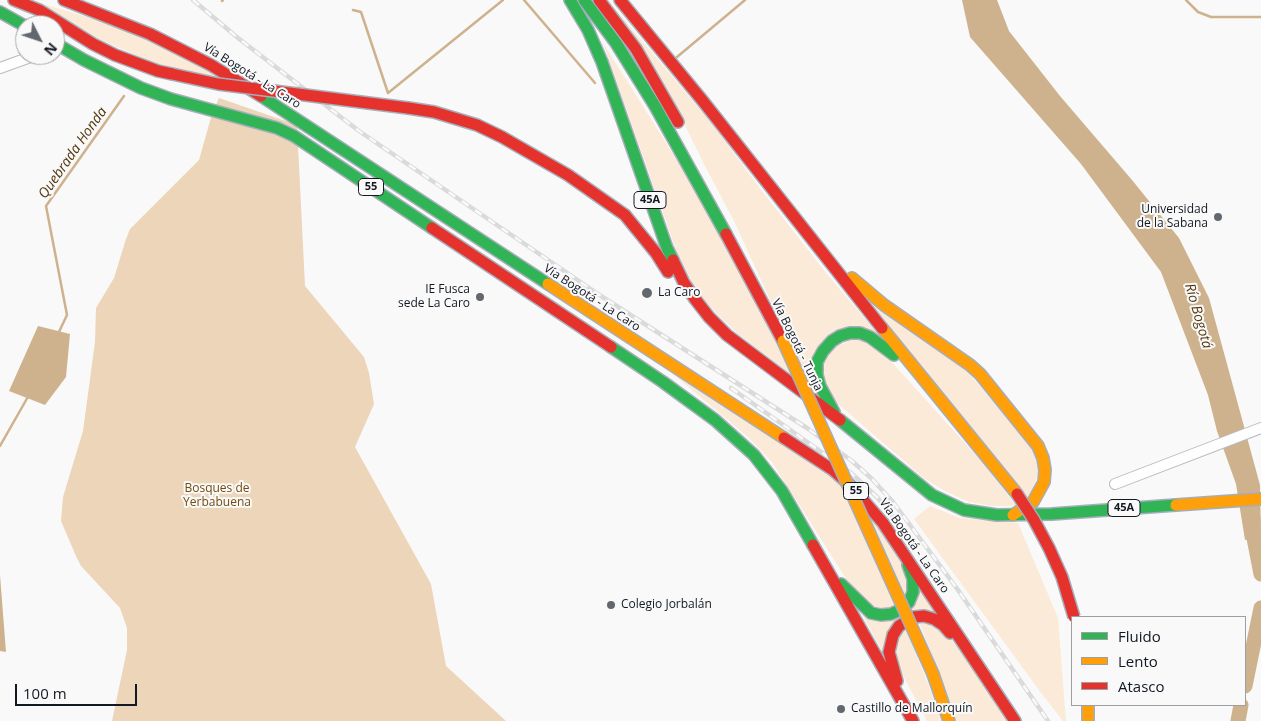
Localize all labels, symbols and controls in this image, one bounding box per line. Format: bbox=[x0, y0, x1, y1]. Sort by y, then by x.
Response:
north arrow bbox=[15, 15, 65, 65]
text: N bbox=[40, 39, 62, 60]
street label: Vía Bogotá - La Caro bbox=[201, 40, 303, 112]
water label: Quebrada Honda bbox=[35, 104, 111, 202]
road number: 55 bbox=[358, 178, 384, 196]
road number: 45A bbox=[634, 192, 666, 208]
place label: Universidad de la Sabana bbox=[1137, 203, 1208, 231]
marker: Universidad de la Sabana bbox=[1212, 211, 1224, 223]
street label: Vía Bogotá - La Caro bbox=[541, 261, 643, 335]
water label: Río Bogotá bbox=[1181, 281, 1215, 351]
place label: IE Fusca sede La Caro bbox=[398, 283, 470, 311]
marker: La Caro bbox=[640, 286, 654, 300]
place label: La Caro bbox=[658, 286, 700, 300]
marker: IE Fusca sede La Caro bbox=[474, 291, 486, 303]
street label: Vía Bogotá - Tunja bbox=[768, 297, 826, 393]
park label: Bosques de Yerbabuena bbox=[183, 482, 251, 510]
road number: 55 bbox=[844, 482, 868, 500]
street label: Vía Bogotá - La Caro bbox=[876, 496, 952, 596]
road number: 45A bbox=[1108, 499, 1140, 516]
place label: Colegio Jorbalán bbox=[621, 598, 712, 612]
marker: Colegio Jorbalán bbox=[605, 599, 617, 611]
legend bbox=[1071, 616, 1246, 706]
text: Fluido bbox=[1118, 626, 1161, 646]
text: Lento bbox=[1118, 651, 1158, 671]
scale bar bbox=[18, 674, 140, 706]
text: Atasco bbox=[1118, 676, 1165, 696]
text: 100 m bbox=[23, 683, 67, 703]
place label: Castillo de Mallorquín bbox=[851, 702, 973, 716]
marker: Castillo de Mallorquín bbox=[835, 703, 847, 715]

